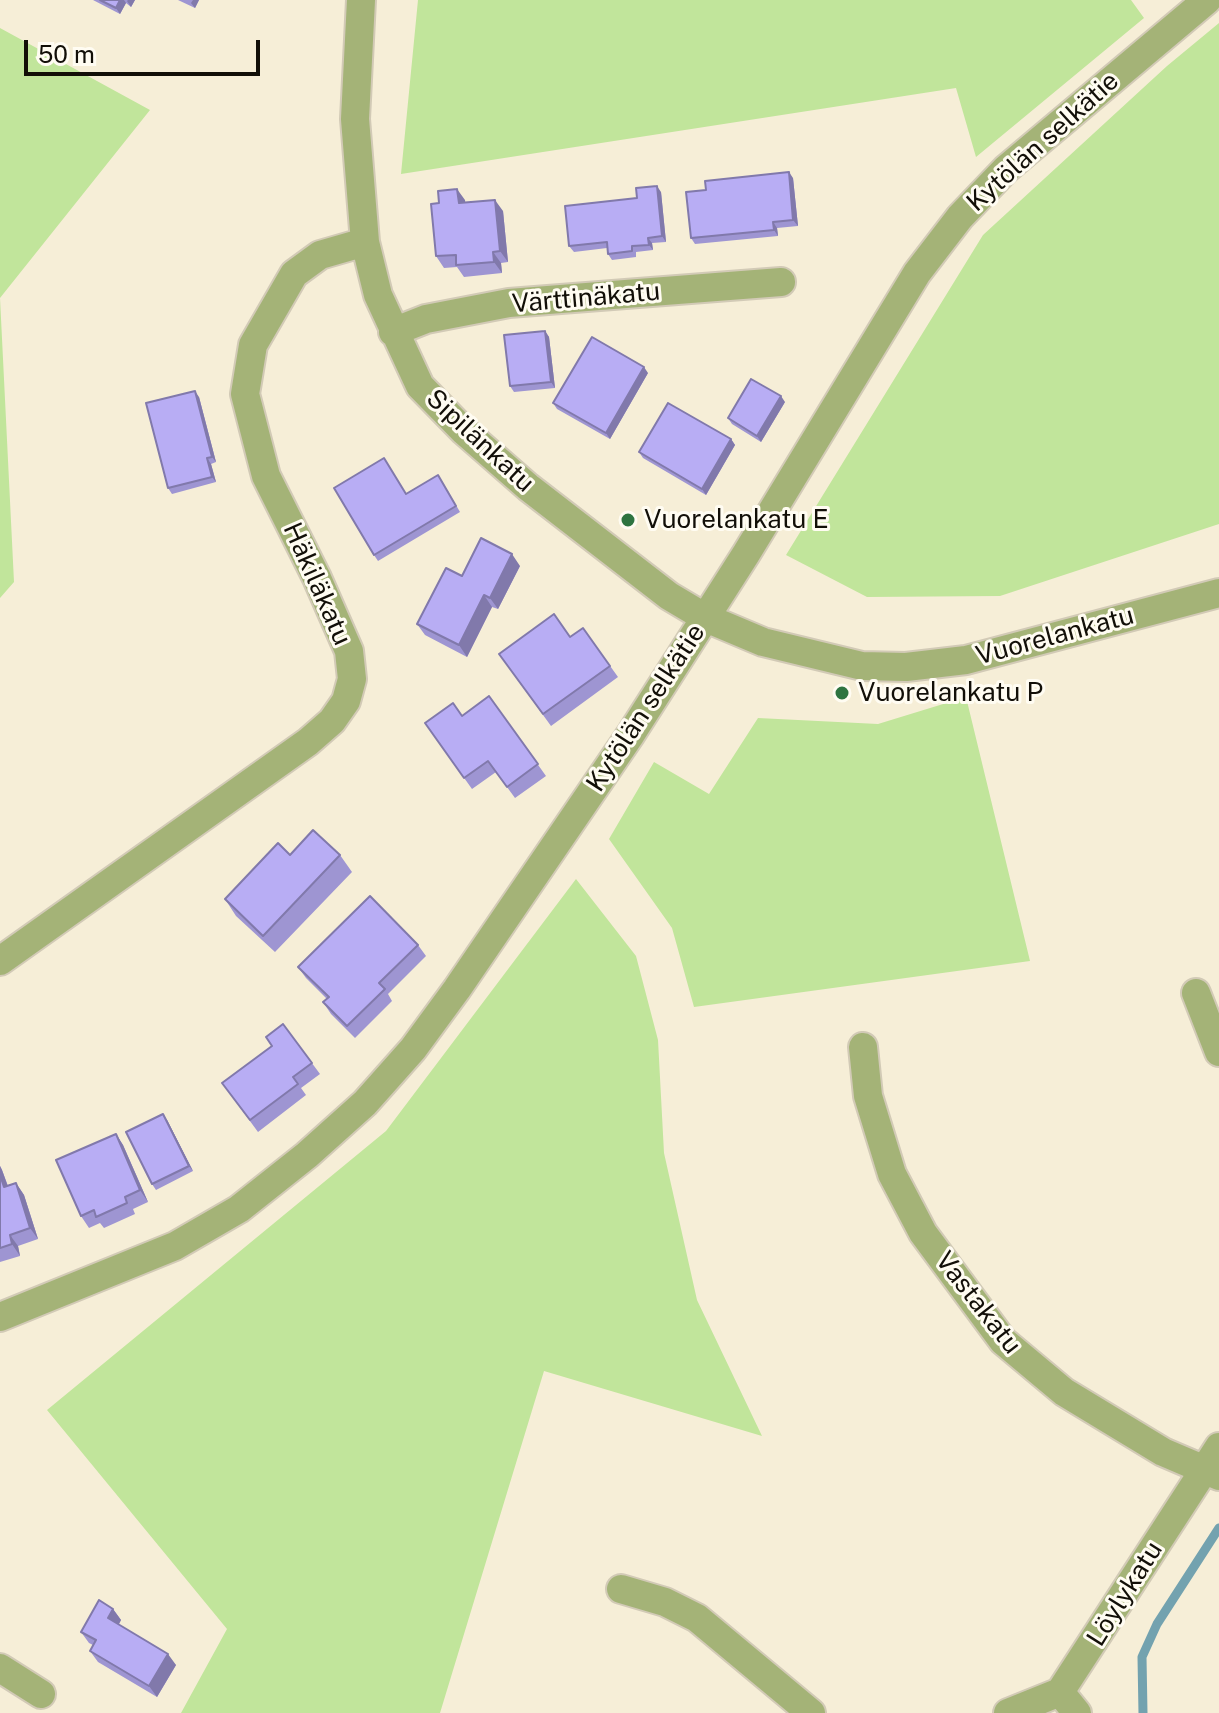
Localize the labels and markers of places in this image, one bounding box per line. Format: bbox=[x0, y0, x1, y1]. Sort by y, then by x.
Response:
place label: Vuorelankatu E bbox=[644, 504, 829, 536]
marker: Vuorelankatu E bbox=[619, 511, 637, 529]
place label: Vuorelankatu P bbox=[858, 677, 1043, 709]
marker: Vuorelankatu P bbox=[833, 684, 851, 702]

